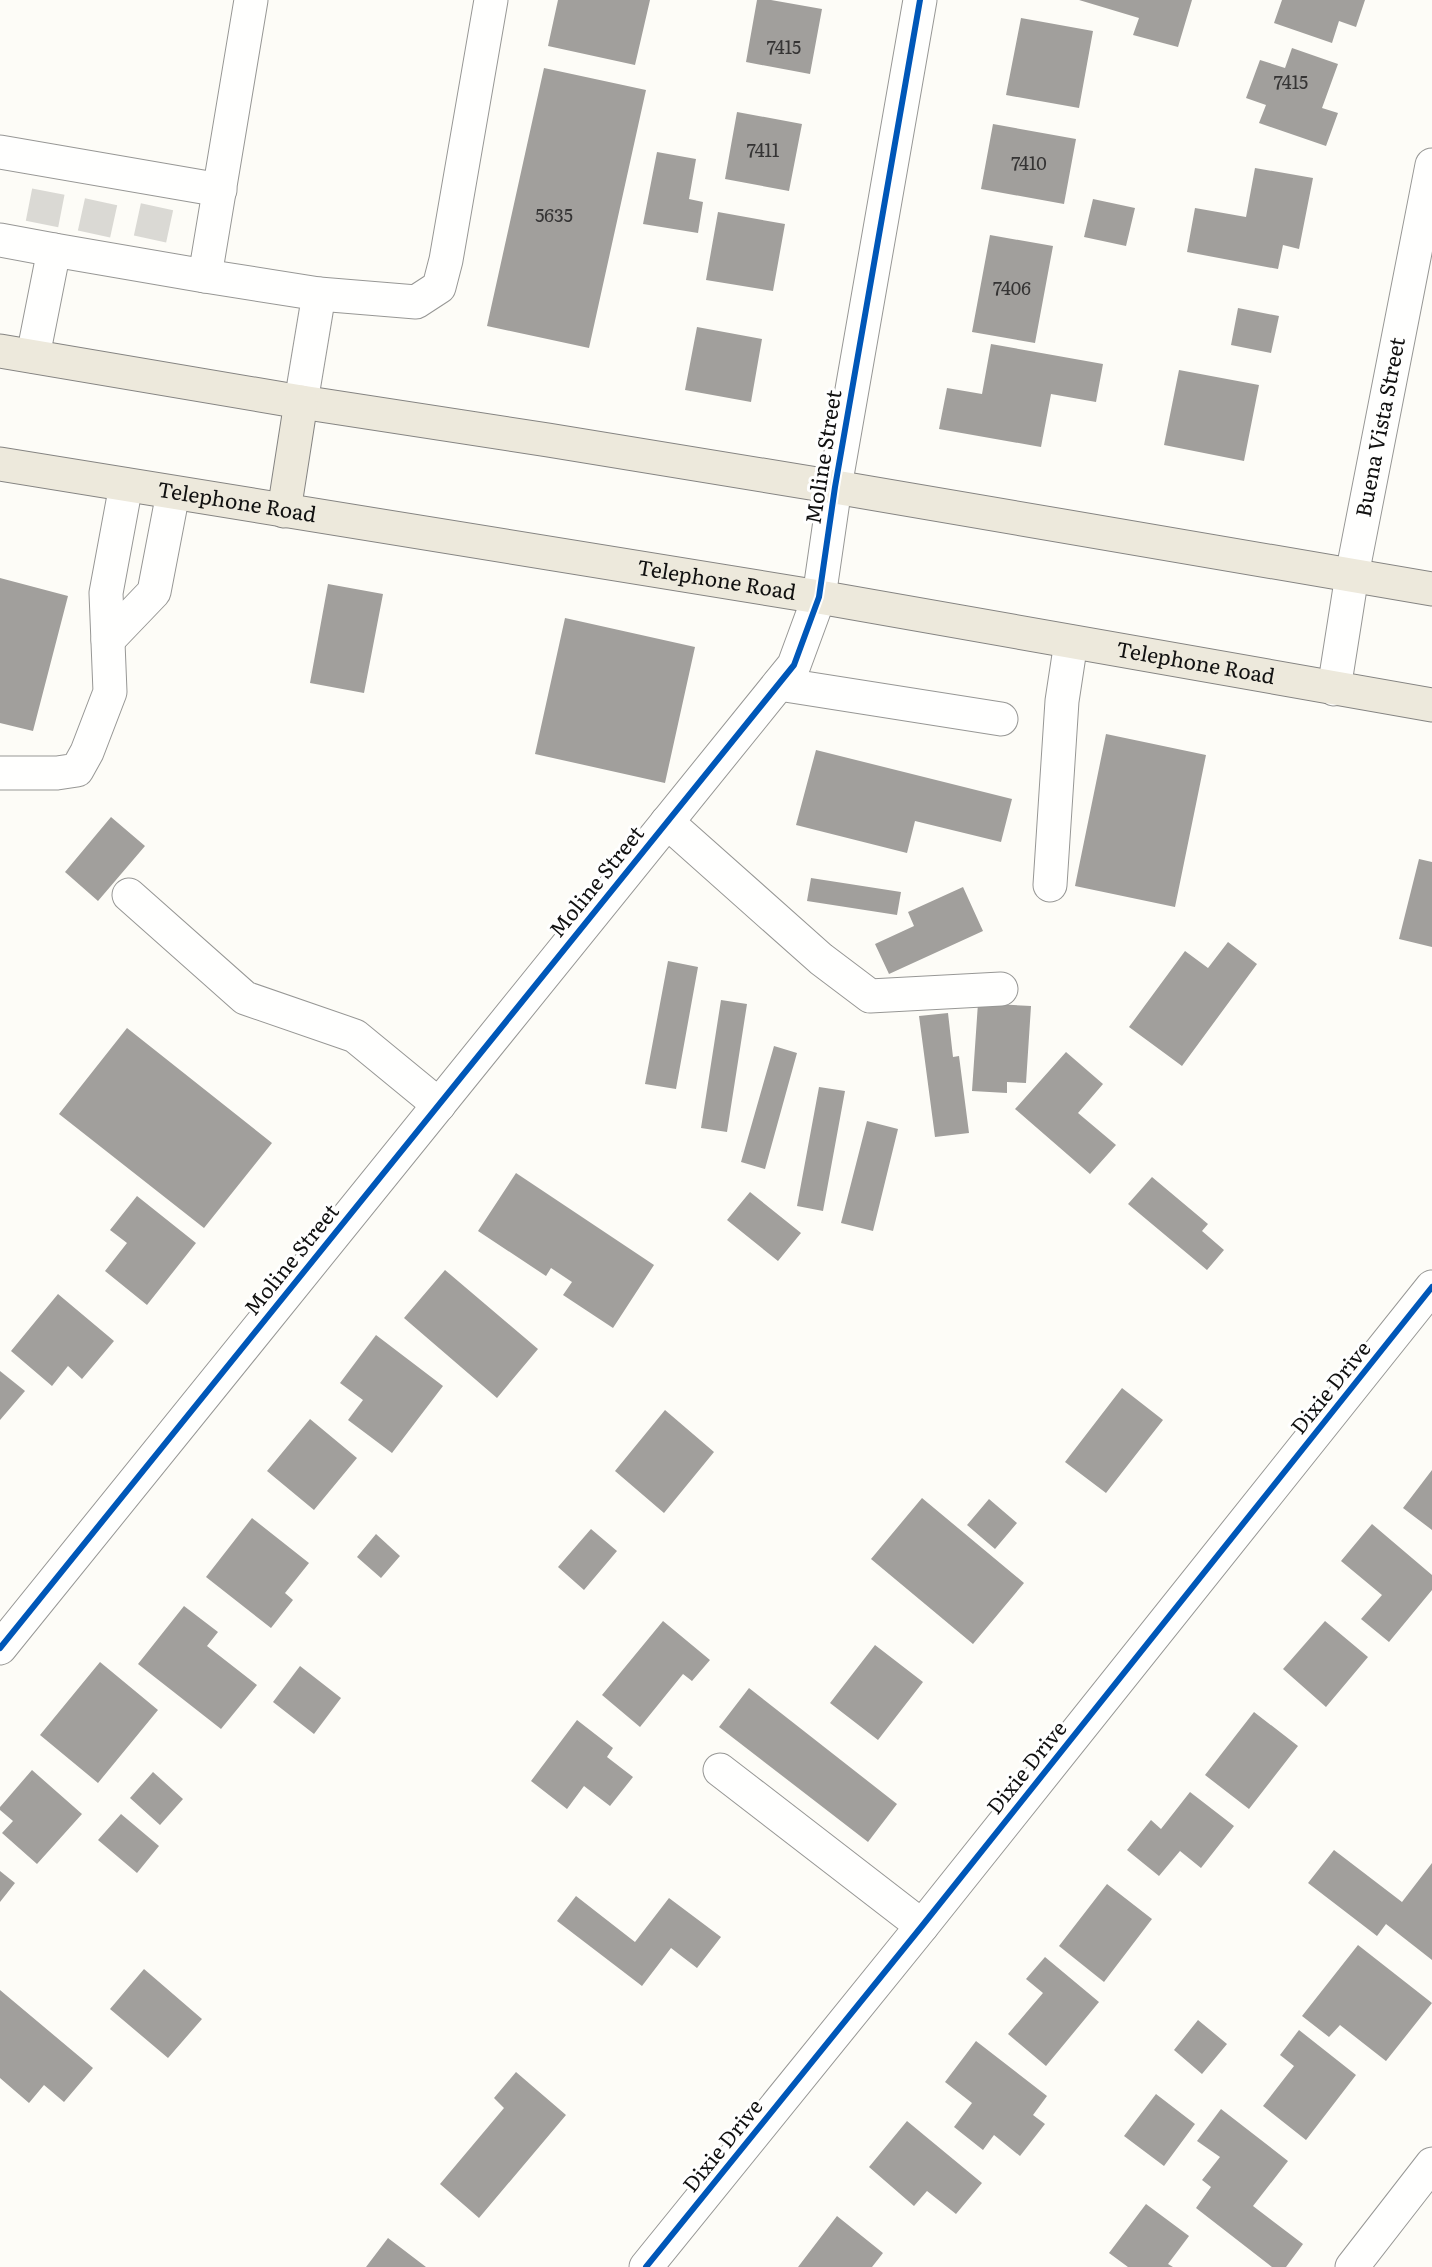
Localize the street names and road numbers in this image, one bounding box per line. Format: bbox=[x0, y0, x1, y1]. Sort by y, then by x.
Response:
street label: Buena Vista Street bbox=[1346, 334, 1411, 519]
street label: Moline Street bbox=[796, 387, 848, 526]
street label: Telephone Road bbox=[156, 472, 319, 528]
street label: Telephone Road bbox=[635, 550, 799, 606]
street label: Telephone Road bbox=[1114, 632, 1278, 690]
street label: Moline Street bbox=[540, 818, 650, 943]
street label: Moline Street bbox=[235, 1196, 345, 1321]
street label: Dixie Drive bbox=[1282, 1333, 1376, 1440]
street label: Dixie Drive bbox=[978, 1713, 1072, 1820]
street label: Dixie Drive bbox=[674, 2091, 768, 2198]

